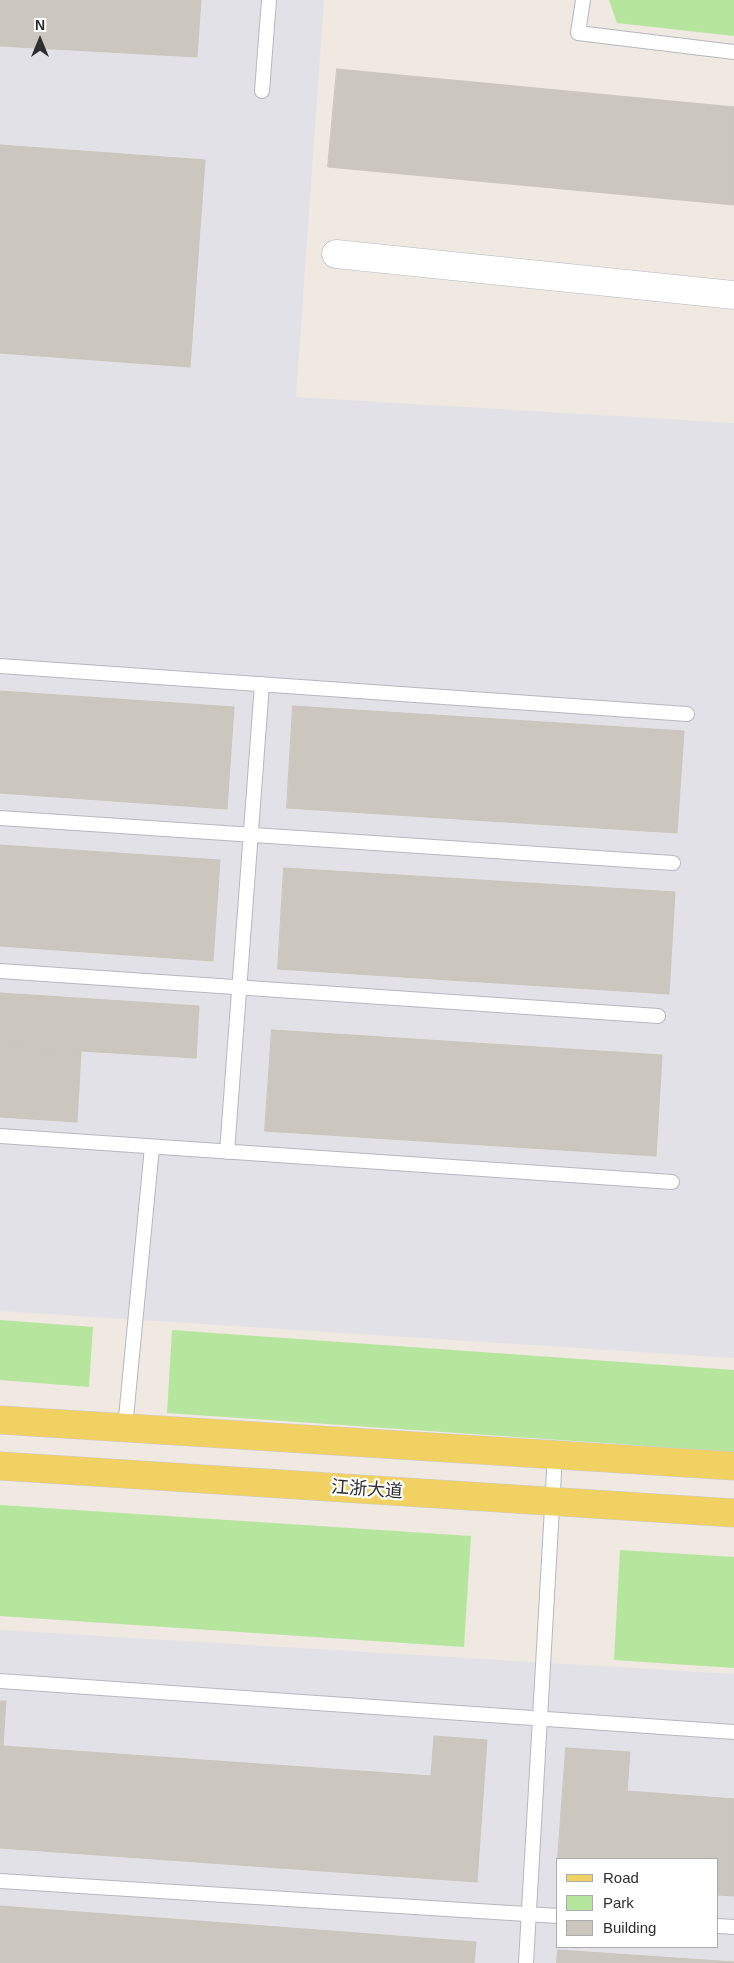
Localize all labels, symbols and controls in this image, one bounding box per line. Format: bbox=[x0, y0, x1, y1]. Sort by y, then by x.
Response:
north arrow bbox=[15, 15, 65, 65]
text: N bbox=[35, 17, 45, 33]
street label: 江浙大道 bbox=[330, 1477, 404, 1503]
legend bbox=[556, 1858, 719, 1948]
text: Road bbox=[603, 1869, 639, 1886]
text: Park bbox=[603, 1894, 634, 1911]
text: Building bbox=[603, 1919, 656, 1936]

